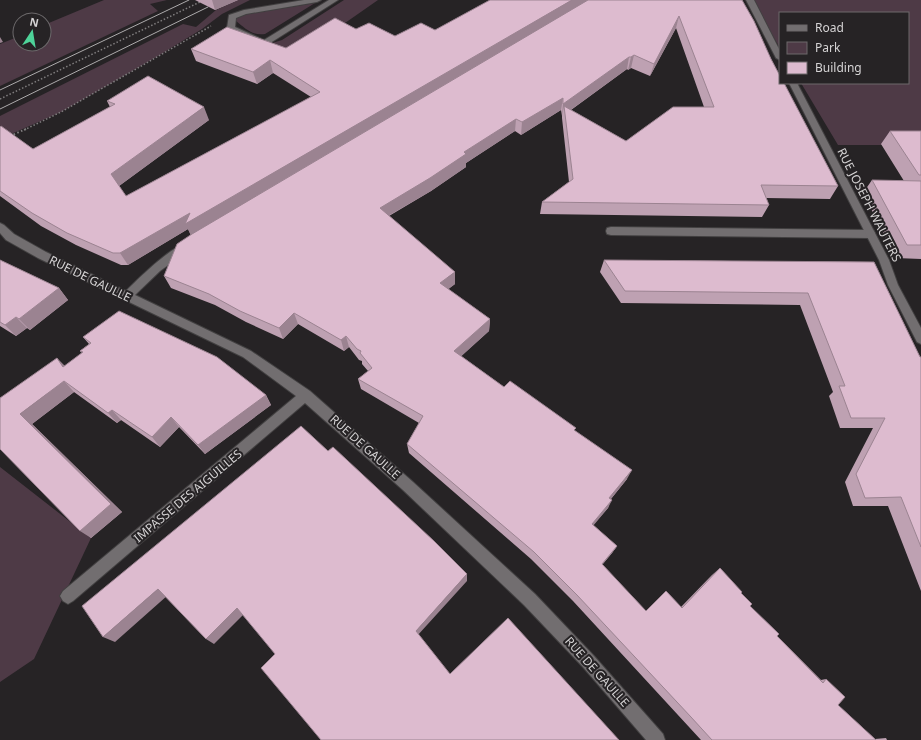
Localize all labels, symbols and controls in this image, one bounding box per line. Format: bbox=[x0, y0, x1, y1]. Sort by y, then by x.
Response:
north arrow bbox=[12, 12, 52, 52]
legend bbox=[779, 12, 909, 84]
text: N bbox=[28, 13, 40, 30]
text: Road bbox=[815, 19, 844, 36]
text: Park bbox=[815, 39, 841, 56]
text: Building bbox=[815, 59, 862, 76]
street label: RUE JOSEPH WAUTERS bbox=[833, 145, 906, 265]
street label: RUE DE GAULLE bbox=[46, 251, 134, 306]
street label: RUE DE GAULLE bbox=[327, 411, 404, 483]
street label: IMPASSE DES AIGUILLES bbox=[130, 445, 246, 546]
street label: RUE DE GAULLE bbox=[561, 633, 633, 710]

